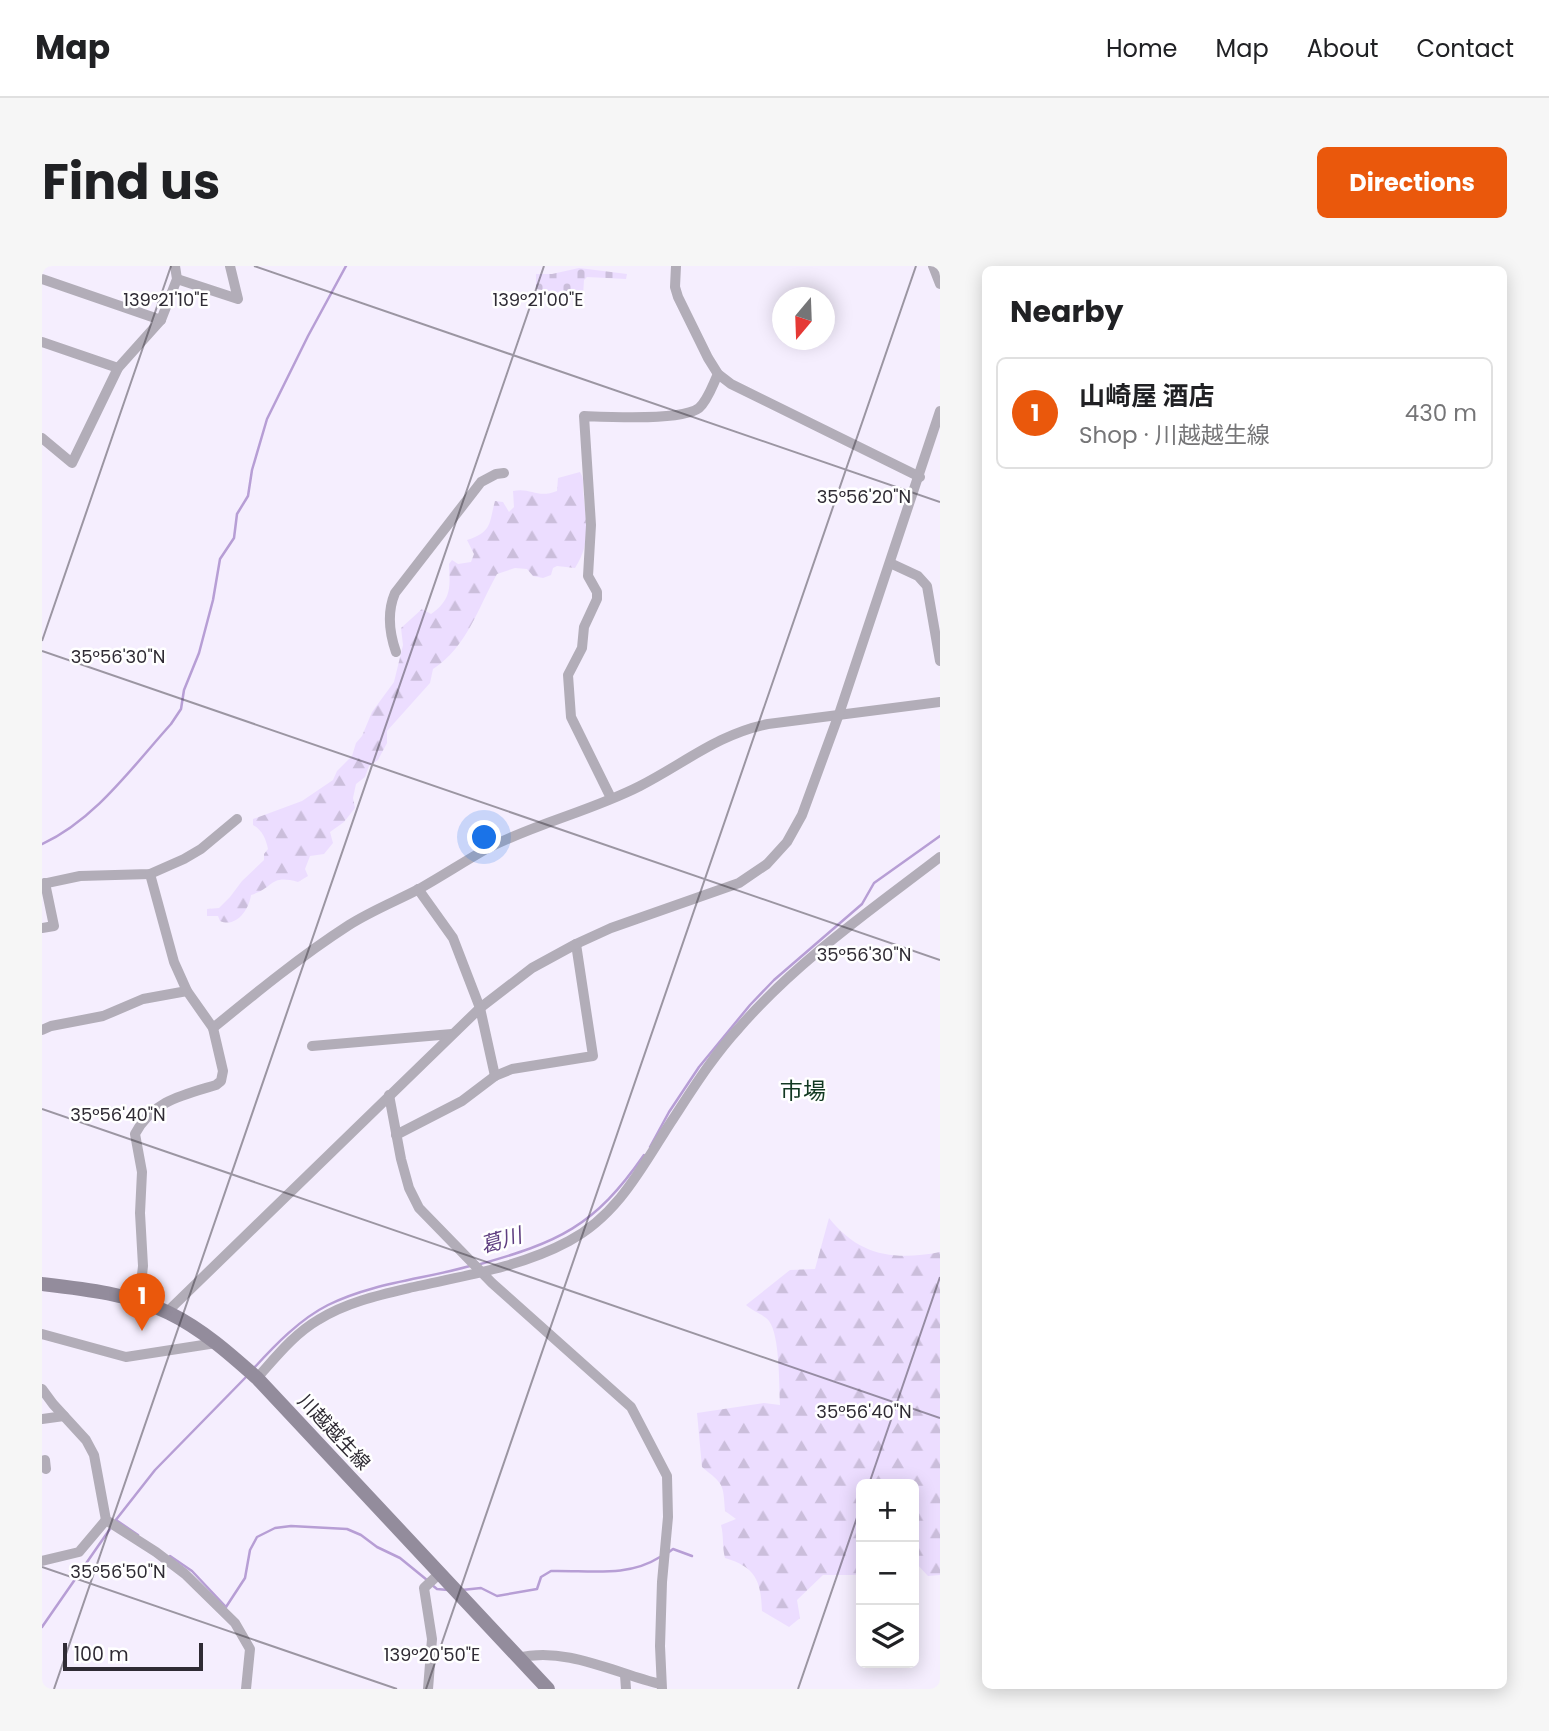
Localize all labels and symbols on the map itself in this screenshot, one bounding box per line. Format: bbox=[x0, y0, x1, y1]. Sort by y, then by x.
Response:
text: 139°21'10"E bbox=[123, 287, 209, 312]
text: 139°21'00"E bbox=[492, 287, 584, 312]
north arrow bbox=[772, 287, 835, 350]
text: 35°56'20"N bbox=[817, 484, 911, 509]
text: 35°56'30"N bbox=[71, 644, 165, 669]
your location bbox=[467, 820, 501, 854]
text: 35°56'30"N bbox=[817, 942, 911, 967]
district label: 市場 bbox=[780, 1075, 826, 1107]
text: 35°56'40"N bbox=[70, 1102, 166, 1127]
water label: 葛川 bbox=[477, 1220, 527, 1260]
pin: 1 bbox=[119, 1273, 165, 1331]
street label: 川越越生線 bbox=[292, 1388, 376, 1476]
text: 35°56'40"N bbox=[816, 1399, 912, 1424]
text: 35°56'50"N bbox=[70, 1559, 166, 1584]
scale bar bbox=[63, 1640, 203, 1672]
text: 139°20'50"E bbox=[384, 1642, 480, 1667]

